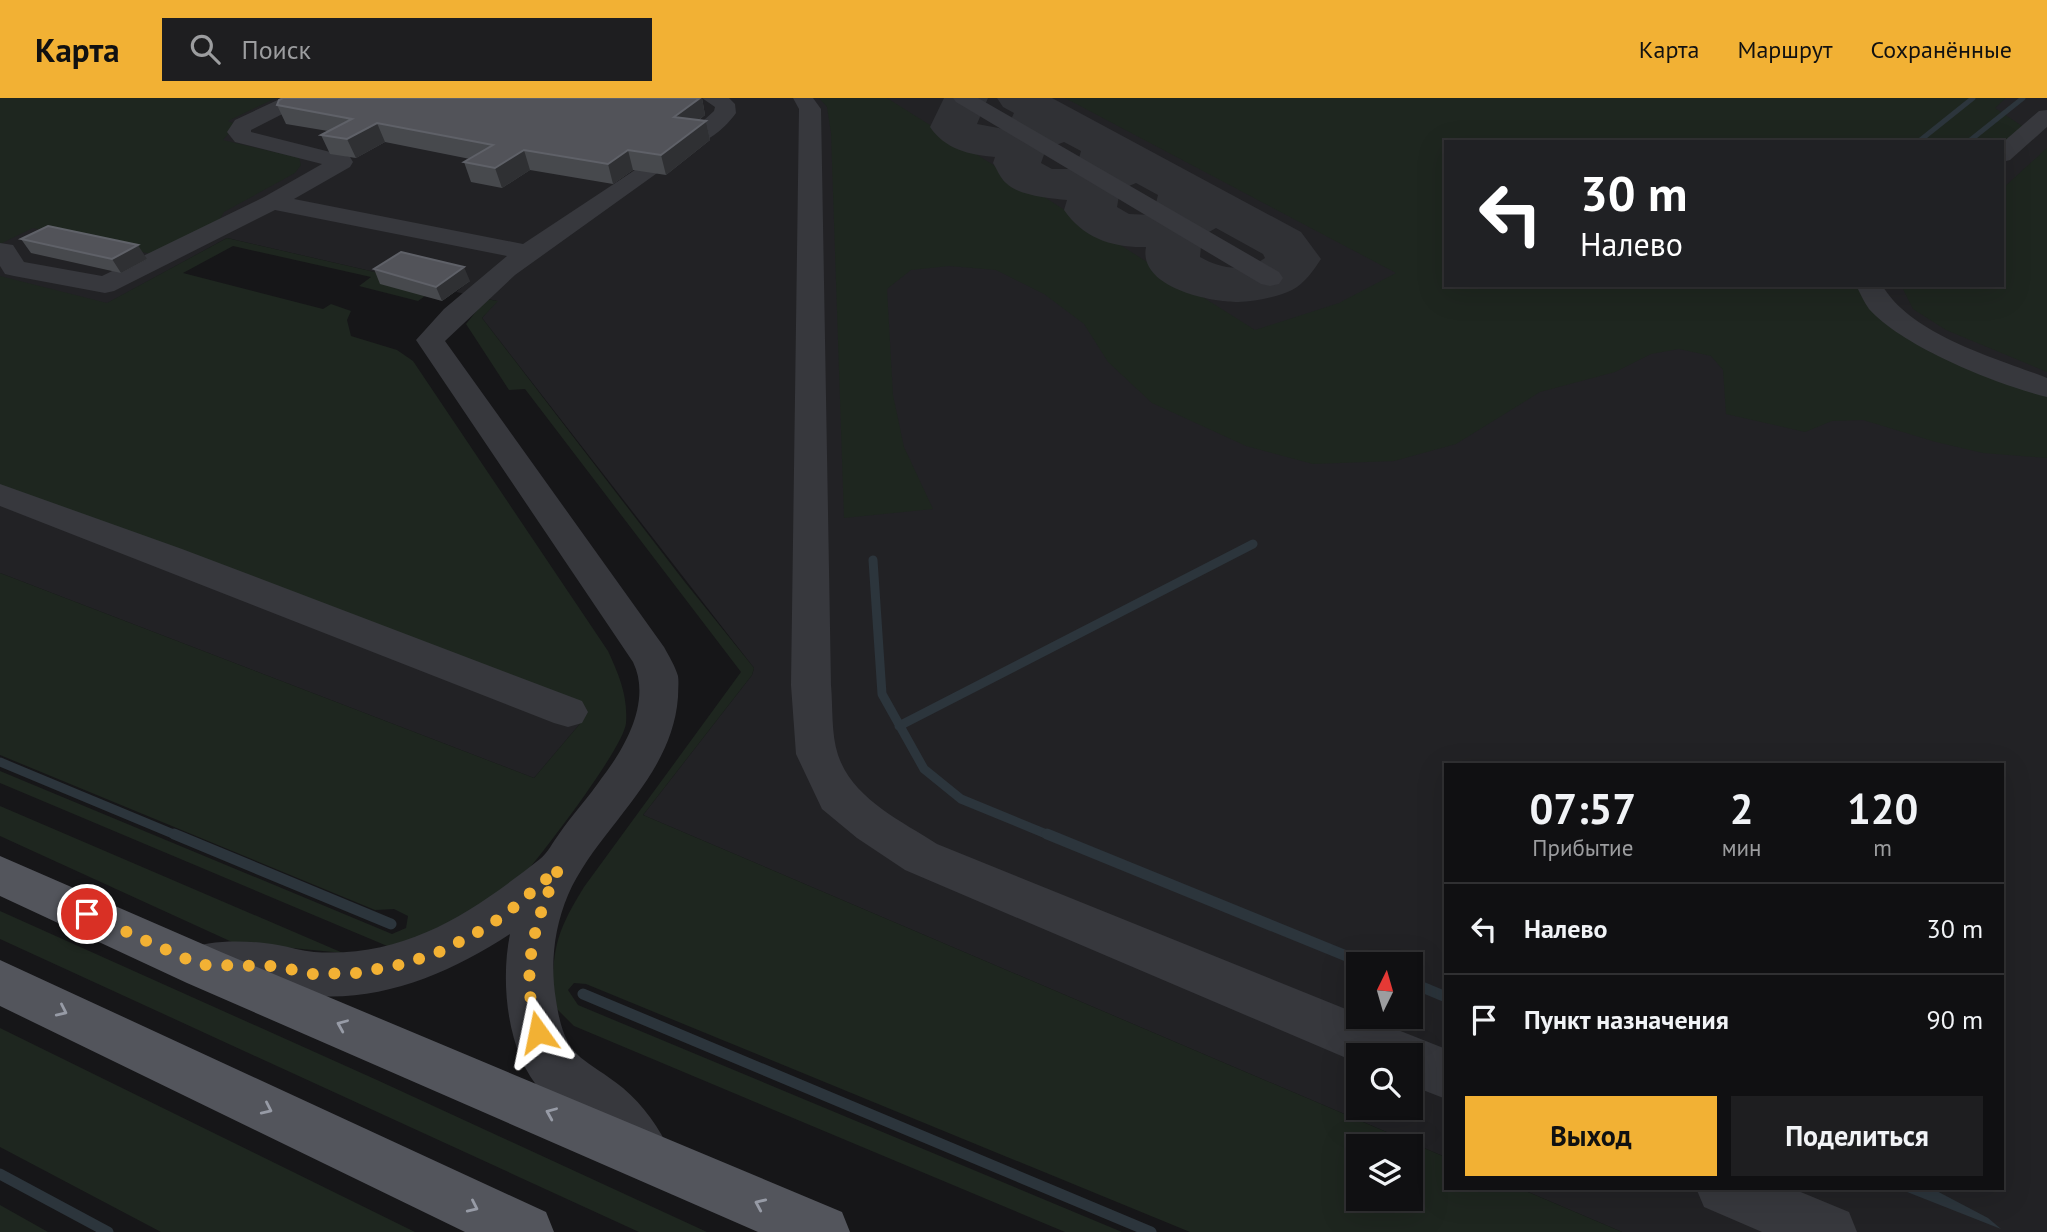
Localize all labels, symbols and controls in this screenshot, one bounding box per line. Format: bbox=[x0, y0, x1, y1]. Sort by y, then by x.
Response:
search box bbox=[162, 18, 652, 81]
text: Карта bbox=[35, 28, 120, 71]
icon: search bbox=[186, 30, 224, 68]
text: Поиск bbox=[242, 33, 311, 66]
text: Карта bbox=[1639, 34, 1699, 65]
text: Маршрут bbox=[1737, 34, 1832, 65]
text: Сохранённые bbox=[1870, 34, 2012, 65]
text: 30 m bbox=[1580, 161, 1687, 225]
icon: left bbox=[1465, 168, 1556, 259]
text: Налево bbox=[1580, 223, 1683, 265]
text: 07:57 bbox=[1530, 781, 1636, 836]
text: 2 bbox=[1730, 781, 1753, 836]
text: 120 bbox=[1847, 781, 1918, 836]
text: Прибытие bbox=[1532, 833, 1633, 862]
text: мин bbox=[1722, 833, 1761, 862]
text: m bbox=[1873, 833, 1892, 862]
pin bbox=[57, 884, 117, 944]
icon: arrive bbox=[68, 895, 106, 933]
icon: left bbox=[1465, 910, 1503, 948]
text: Налево bbox=[1524, 912, 1608, 945]
text: 30 m bbox=[1927, 912, 1983, 945]
north arrow bbox=[1346, 952, 1423, 1029]
map controls bbox=[1346, 952, 1423, 1211]
position arrow bbox=[501, 995, 575, 1069]
icon: arrive bbox=[1465, 1001, 1503, 1039]
one-way arrow bbox=[55, 1003, 67, 1017]
text: Пункт назначения bbox=[1524, 1003, 1729, 1036]
text: 90 m bbox=[1927, 1003, 1983, 1036]
one-way arrow bbox=[336, 1019, 349, 1033]
button: search bbox=[1346, 1043, 1423, 1120]
button: Выход bbox=[1465, 1096, 1717, 1176]
button: Поделиться bbox=[1731, 1096, 1983, 1176]
one-way arrow bbox=[260, 1101, 272, 1115]
one-way arrow bbox=[546, 1108, 558, 1122]
button: layers bbox=[1346, 1134, 1423, 1211]
one-way arrow bbox=[465, 1198, 478, 1212]
one-way arrow bbox=[754, 1198, 767, 1212]

